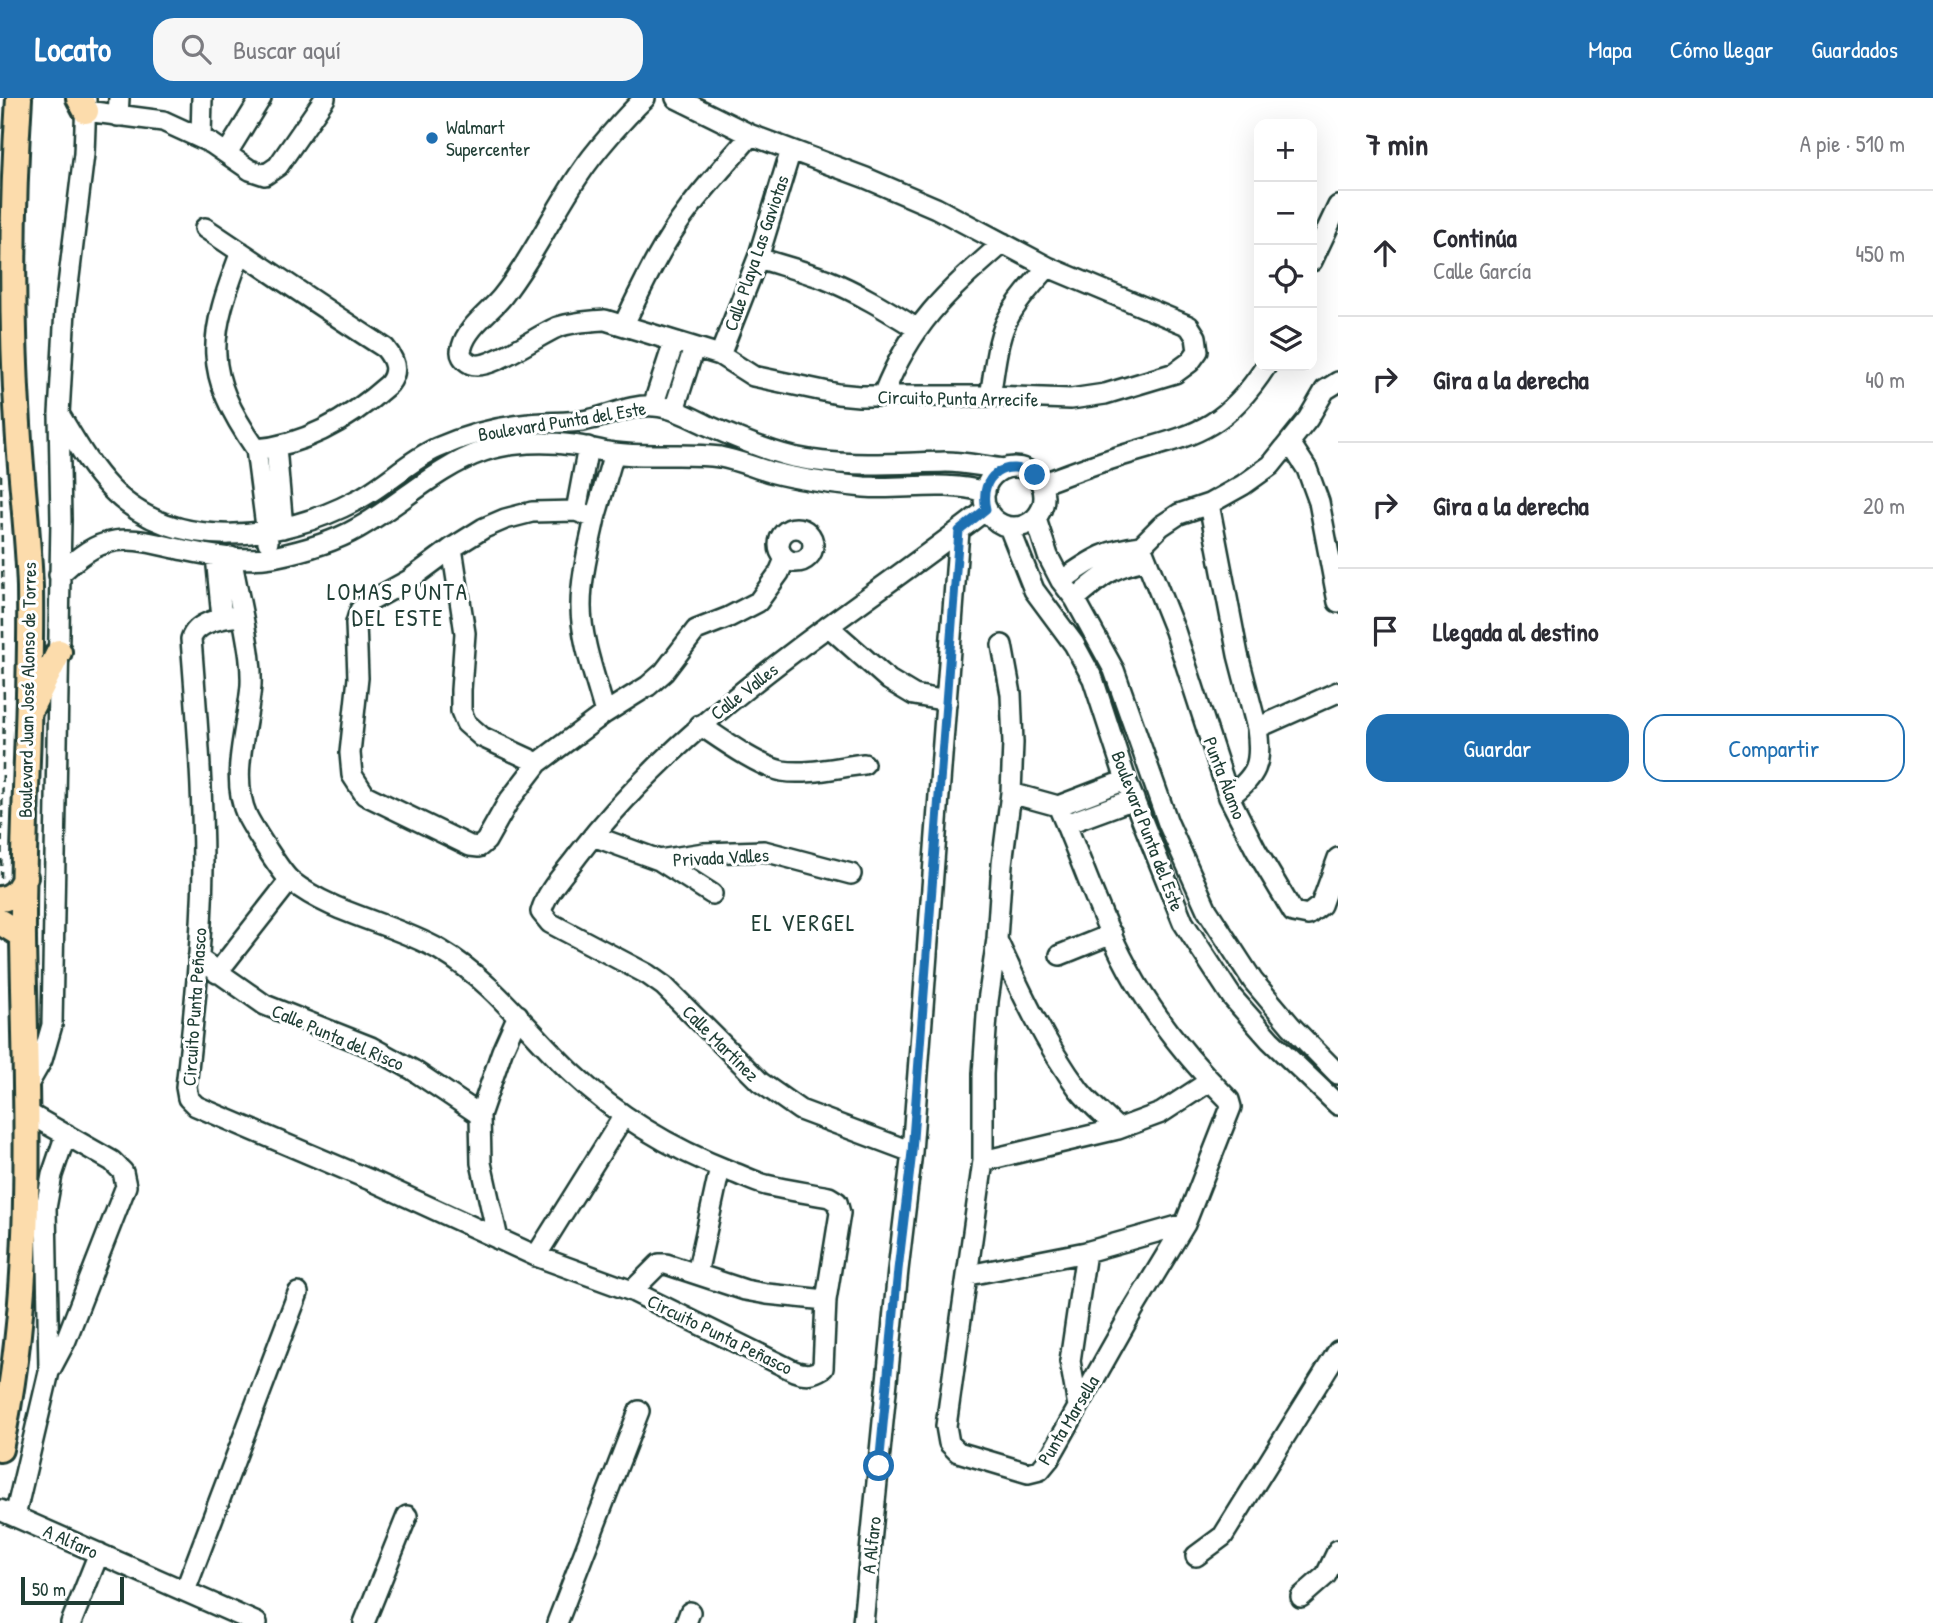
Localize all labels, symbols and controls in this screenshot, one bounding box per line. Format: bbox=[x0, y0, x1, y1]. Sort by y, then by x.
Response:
search box bbox=[153, 18, 643, 81]
text: Locato bbox=[35, 27, 111, 71]
icon: search bbox=[177, 30, 215, 68]
text: Buscar aquí bbox=[233, 32, 341, 67]
text: Mapa bbox=[1588, 33, 1632, 65]
text: Cómo llegar bbox=[1670, 33, 1773, 65]
text: Guardados bbox=[1811, 33, 1898, 65]
place label: Walmart Supercenter bbox=[446, 114, 531, 162]
map controls bbox=[1254, 119, 1317, 371]
button: + bbox=[1254, 119, 1317, 182]
text: 7 min bbox=[1366, 124, 1428, 164]
text: A pie · 510 m bbox=[1800, 128, 1905, 159]
marker: Walmart Supercenter bbox=[424, 130, 440, 146]
street label: Calle Playa Las Gaviotas bbox=[717, 172, 795, 334]
button: − bbox=[1254, 182, 1317, 245]
text: Continúa bbox=[1433, 220, 1517, 255]
icon: ahead bbox=[1366, 234, 1404, 272]
text: 450 m bbox=[1855, 238, 1905, 269]
button: locate bbox=[1254, 245, 1317, 308]
text: Calle García bbox=[1433, 255, 1531, 286]
button: layers bbox=[1254, 308, 1317, 371]
icon: right bbox=[1366, 360, 1404, 398]
text: Gira a la derecha bbox=[1433, 362, 1589, 397]
text: 40 m bbox=[1865, 364, 1905, 395]
street label: Circuito Punta Arrecife bbox=[877, 384, 1039, 412]
street label: Boulevard Punta del Este bbox=[476, 395, 648, 447]
route end bbox=[1019, 459, 1050, 490]
icon: right bbox=[1366, 486, 1404, 524]
text: Gira a la derecha bbox=[1433, 488, 1589, 523]
text: 20 m bbox=[1863, 490, 1905, 521]
street label: Boulevard Juan José Alonso de Torres bbox=[12, 562, 42, 818]
district label: LOMAS PUNTA DEL ESTE bbox=[327, 576, 469, 633]
icon: arrive bbox=[1366, 612, 1404, 650]
text: Llegada al destino bbox=[1433, 614, 1599, 649]
street label: Calle Valles bbox=[705, 656, 783, 726]
button: Guardar bbox=[1366, 714, 1629, 782]
button: Compartir bbox=[1643, 714, 1905, 782]
street label: Punta Álamo bbox=[1197, 733, 1253, 823]
street label: Boulevard Punta del Este bbox=[1105, 747, 1191, 915]
street label: Privada Valles bbox=[672, 842, 770, 872]
district label: EL VERGEL bbox=[751, 907, 857, 938]
street label: Circuito Punta Peñasco bbox=[176, 927, 213, 1087]
street label: Calle Punta del Risco bbox=[268, 997, 408, 1077]
street label: Calle Martínez bbox=[677, 999, 765, 1087]
street label: Circuito Punta Peñasco bbox=[643, 1288, 797, 1381]
street label: Punta Marsella bbox=[1031, 1370, 1105, 1470]
route start bbox=[863, 1450, 894, 1481]
street label: A Alfaro bbox=[855, 1515, 887, 1575]
street label: A Alfaro bbox=[40, 1517, 103, 1565]
scale bar bbox=[21, 1574, 124, 1606]
text: 50 m bbox=[32, 1576, 66, 1602]

